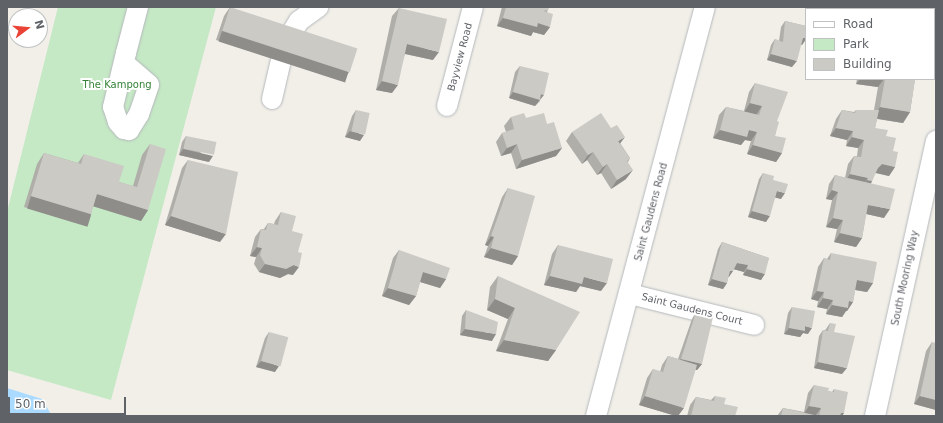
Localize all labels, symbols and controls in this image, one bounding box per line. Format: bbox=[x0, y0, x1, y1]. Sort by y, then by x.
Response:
north arrow bbox=[8, 8, 48, 48]
legend bbox=[805, 8, 935, 80]
text: Road bbox=[843, 17, 873, 31]
text: N bbox=[32, 19, 47, 31]
street label: Bayview Road bbox=[445, 22, 475, 92]
text: Park bbox=[843, 37, 869, 51]
text: Building bbox=[843, 57, 892, 71]
park label: The Kampong bbox=[82, 79, 152, 91]
street label: Saint Gaudens Road bbox=[632, 162, 670, 262]
street label: South Mooring Way bbox=[889, 229, 921, 327]
street label: Saint Gaudens Court bbox=[640, 291, 744, 327]
scale bar bbox=[10, 389, 128, 415]
text: 50 m bbox=[15, 397, 46, 411]

